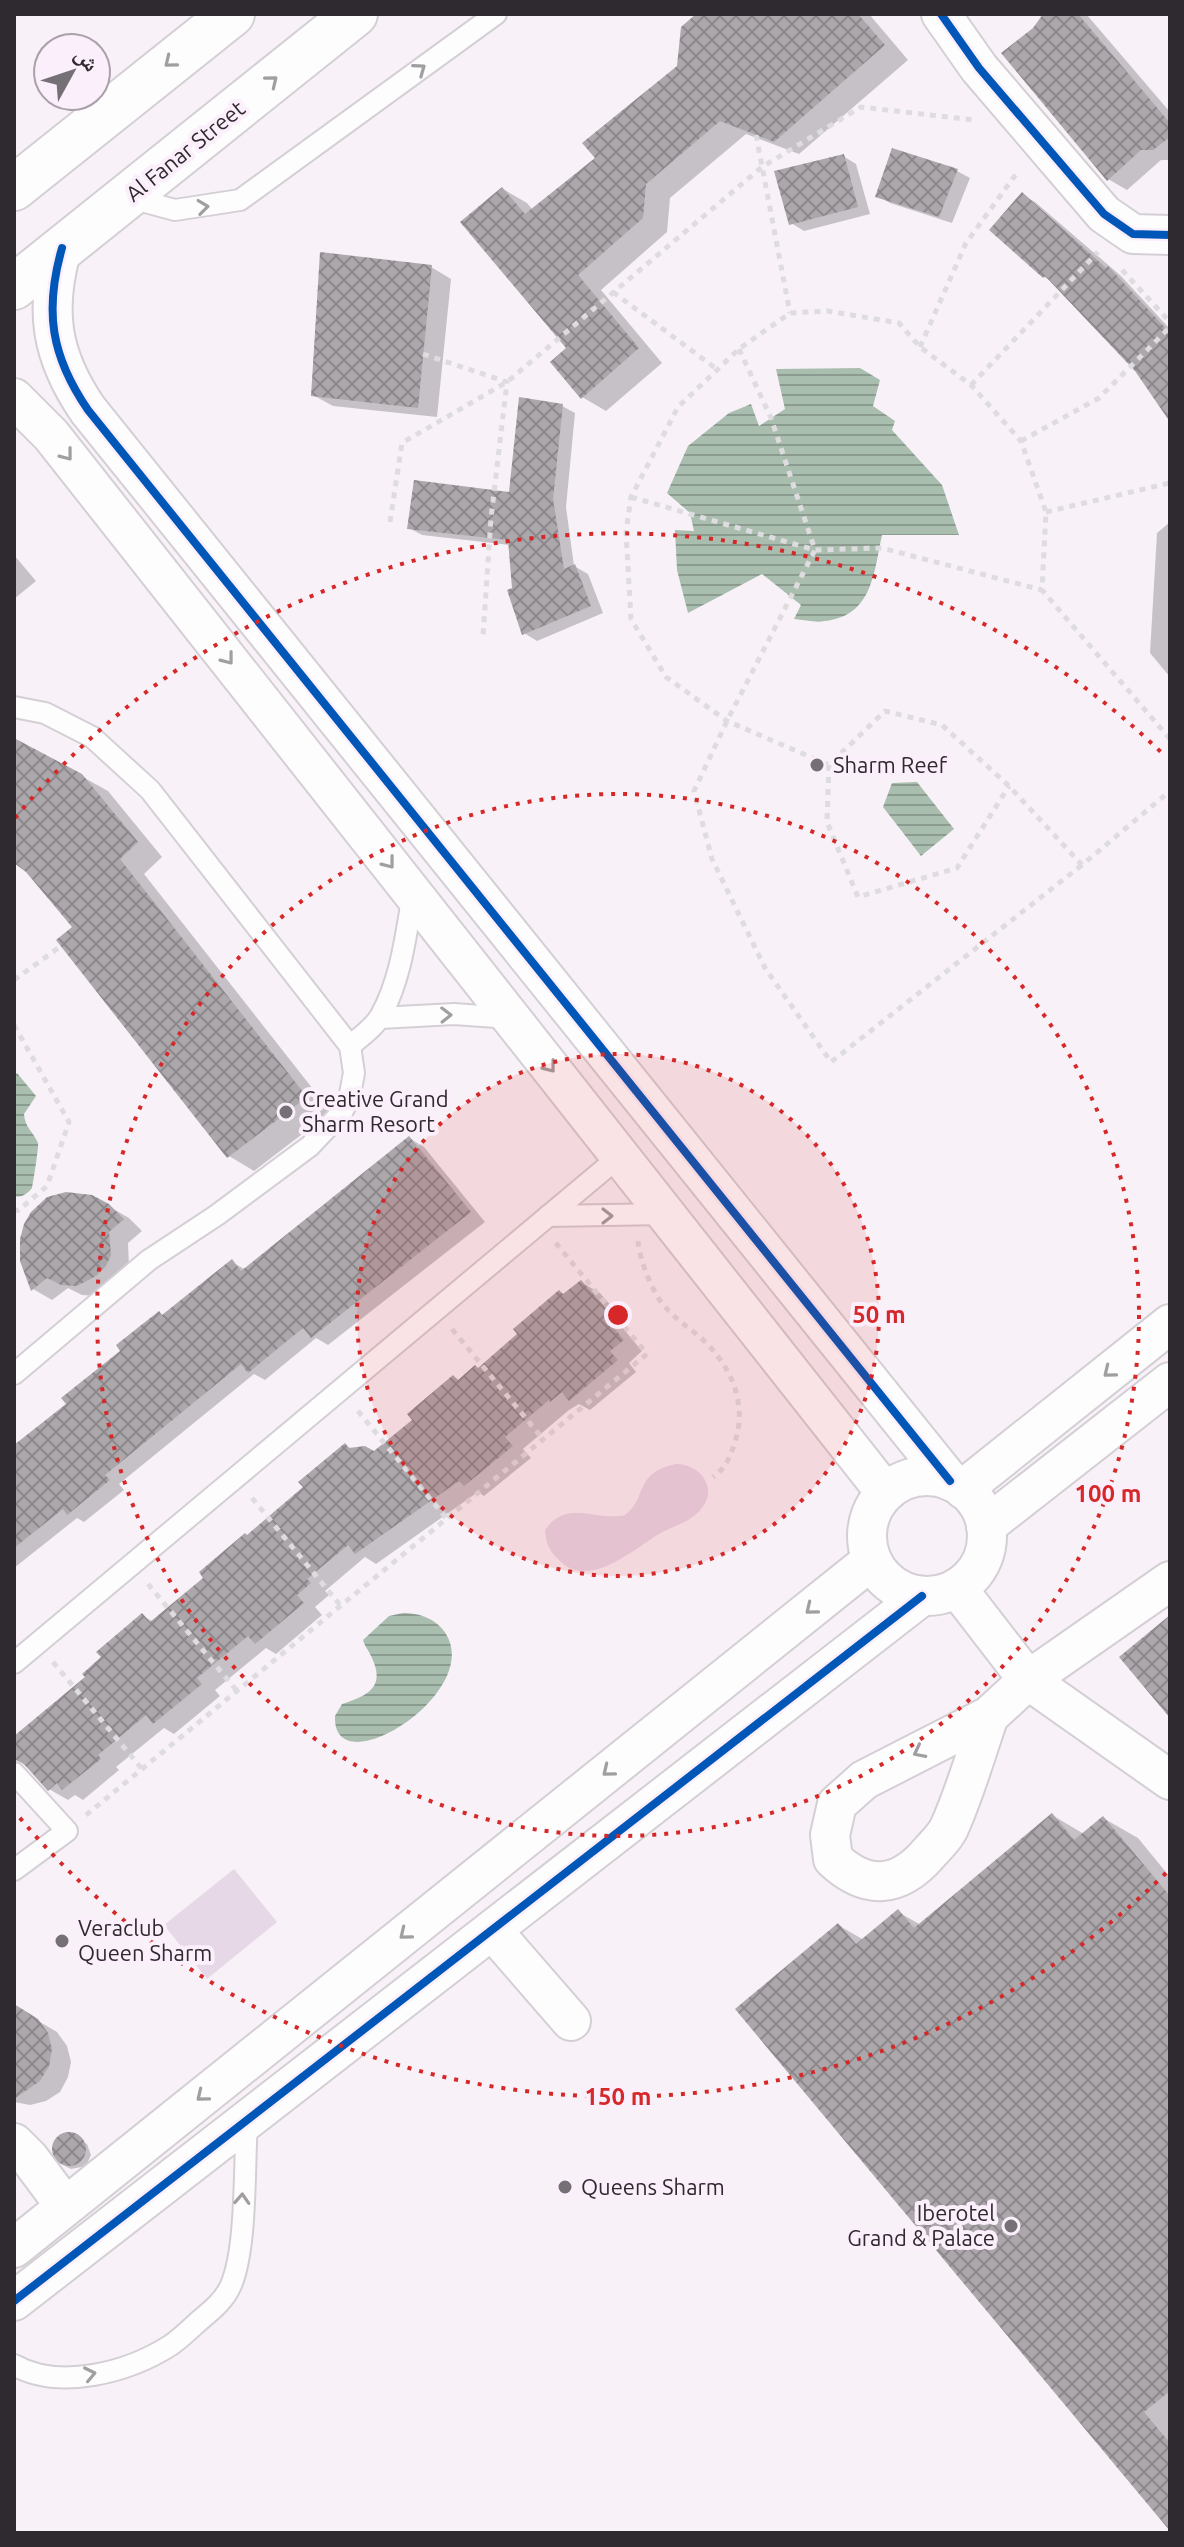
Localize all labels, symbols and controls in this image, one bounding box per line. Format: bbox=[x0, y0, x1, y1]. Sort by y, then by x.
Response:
north arrow bbox=[32, 32, 112, 112]
text: ش bbox=[69, 42, 105, 77]
one-way arrow bbox=[165, 52, 179, 67]
one-way arrow bbox=[411, 65, 425, 79]
one-way arrow bbox=[263, 76, 277, 91]
street label: Al Fanar Street bbox=[120, 95, 249, 206]
one-way arrow bbox=[197, 198, 210, 215]
one-way arrow bbox=[57, 446, 71, 461]
one-way arrow bbox=[218, 650, 233, 664]
place label: Sharm Reef bbox=[833, 752, 948, 777]
marker: Sharm Reef bbox=[808, 756, 826, 774]
one-way arrow bbox=[379, 854, 394, 868]
one-way arrow bbox=[440, 1006, 453, 1023]
one-way arrow bbox=[541, 1058, 555, 1073]
place label: Creative Grand Sharm Resort bbox=[302, 1086, 449, 1136]
marker: Creative Grand Sharm Resort bbox=[277, 1103, 295, 1121]
one-way arrow bbox=[601, 1207, 614, 1225]
centre of rings bbox=[604, 1301, 632, 1329]
text: 50 m bbox=[852, 1301, 906, 1328]
one-way arrow bbox=[1103, 1363, 1118, 1377]
text: 100 m bbox=[1075, 1480, 1141, 1507]
one-way arrow bbox=[806, 1599, 820, 1614]
one-way arrow bbox=[913, 1742, 928, 1757]
one-way arrow bbox=[602, 1762, 617, 1776]
place label: Veraclub Queen Sharm bbox=[78, 1915, 212, 1965]
one-way arrow bbox=[400, 1924, 414, 1939]
marker: Veraclub Queen Sharm bbox=[53, 1932, 71, 1950]
text: 150 m bbox=[585, 2083, 651, 2110]
one-way arrow bbox=[196, 2087, 211, 2101]
place label: Queens Sharm bbox=[581, 2174, 725, 2199]
marker: Queens Sharm bbox=[556, 2178, 574, 2196]
one-way arrow bbox=[234, 2192, 251, 2205]
place label: Iberotel Grand & Palace bbox=[847, 2200, 995, 2250]
marker: Iberotel Grand & Palace bbox=[1002, 2217, 1020, 2235]
one-way arrow bbox=[82, 2366, 96, 2383]

